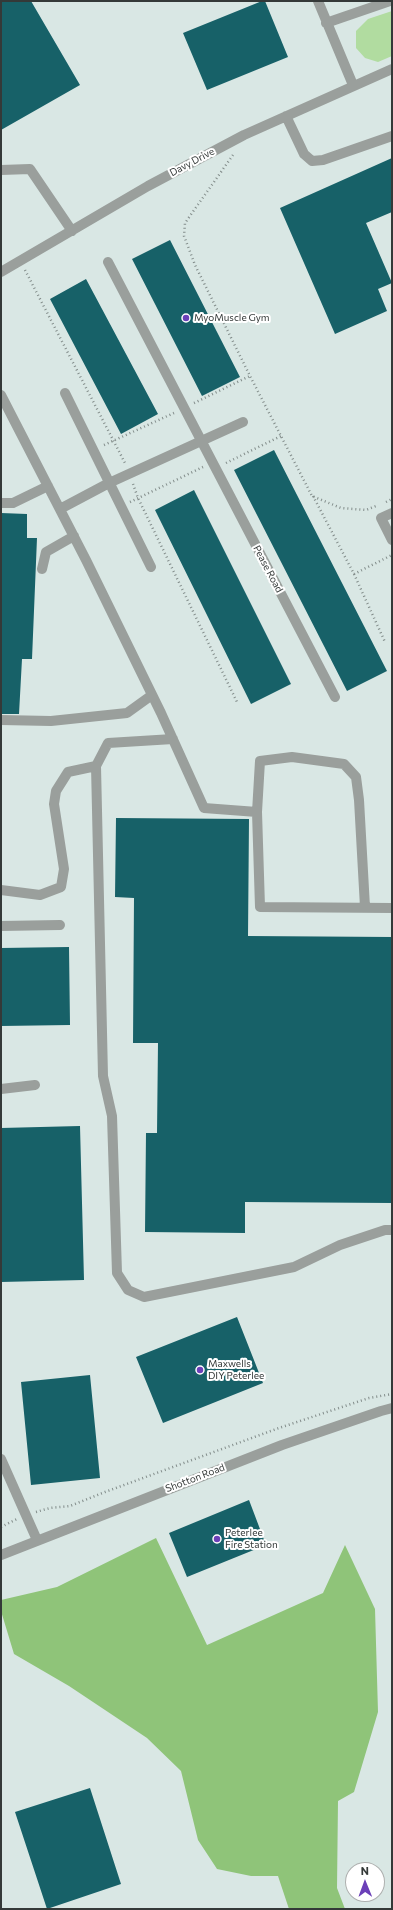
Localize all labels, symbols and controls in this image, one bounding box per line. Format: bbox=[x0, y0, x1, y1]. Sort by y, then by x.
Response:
street label: Davy Drive bbox=[168, 145, 216, 179]
place label: MyoMuscle Gym bbox=[194, 312, 270, 324]
marker: MyoMuscle Gym bbox=[181, 313, 191, 323]
street label: Pease Road bbox=[251, 543, 285, 595]
place label: Maxwells DIY Peterlee bbox=[208, 1358, 264, 1382]
marker: Maxwells DIY Peterlee bbox=[195, 1365, 205, 1375]
street label: Shotton Road bbox=[164, 1461, 226, 1495]
place label: Peterlee Fire Station bbox=[225, 1527, 278, 1550]
marker: Peterlee Fire Station bbox=[212, 1534, 222, 1544]
north arrow bbox=[345, 1862, 385, 1902]
text: N bbox=[361, 1864, 369, 1877]

